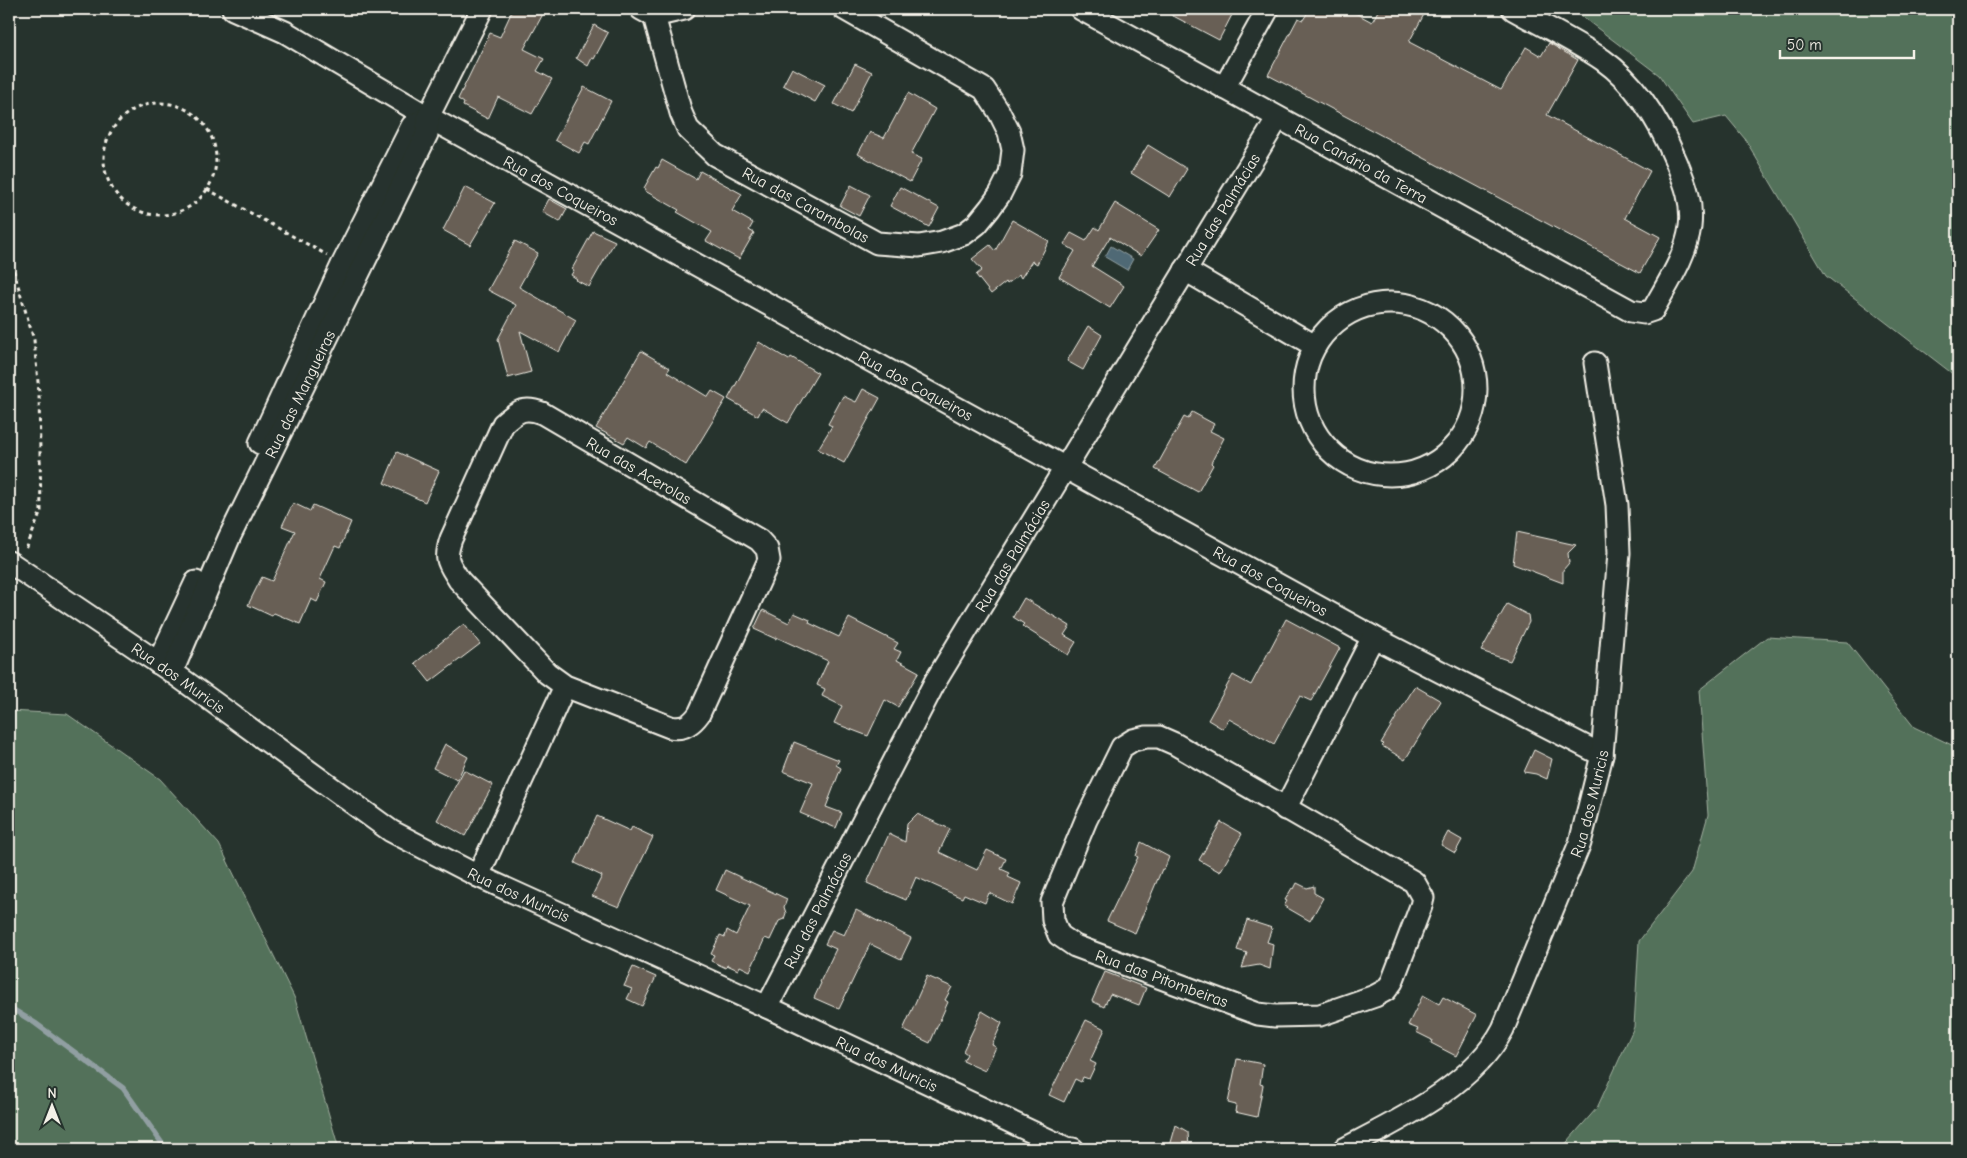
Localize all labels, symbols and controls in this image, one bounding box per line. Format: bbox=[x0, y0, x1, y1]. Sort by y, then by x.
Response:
scale bar bbox=[1780, 28, 1913, 60]
text: 50 m bbox=[1787, 36, 1822, 54]
street label: Rua Canário da Terra bbox=[1292, 120, 1430, 207]
street label: Rua das Palmácias bbox=[1182, 150, 1264, 269]
street label: Rua dos Coqueiros bbox=[500, 152, 621, 230]
street label: Rua das Carambolas bbox=[739, 164, 872, 247]
street label: Rua das Mangueiras bbox=[262, 327, 340, 461]
street label: Rua dos Coqueiros bbox=[855, 348, 976, 425]
street label: Rua das Acerolas bbox=[583, 434, 694, 508]
street label: Rua das Palmácias bbox=[972, 496, 1054, 615]
street label: Rua dos Coqueiros bbox=[1210, 543, 1331, 620]
street label: Rua dos Muricis bbox=[128, 639, 228, 717]
street label: Rua dos Muricis bbox=[1567, 749, 1612, 860]
street label: Rua das Palmácias bbox=[781, 849, 855, 972]
street label: Rua dos Muricis bbox=[464, 864, 572, 926]
street label: Rua das Pitombeiras bbox=[1093, 947, 1231, 1011]
street label: Rua dos Muricis bbox=[833, 1033, 940, 1096]
north arrow bbox=[28, 1080, 78, 1130]
text: N bbox=[47, 1085, 57, 1102]

